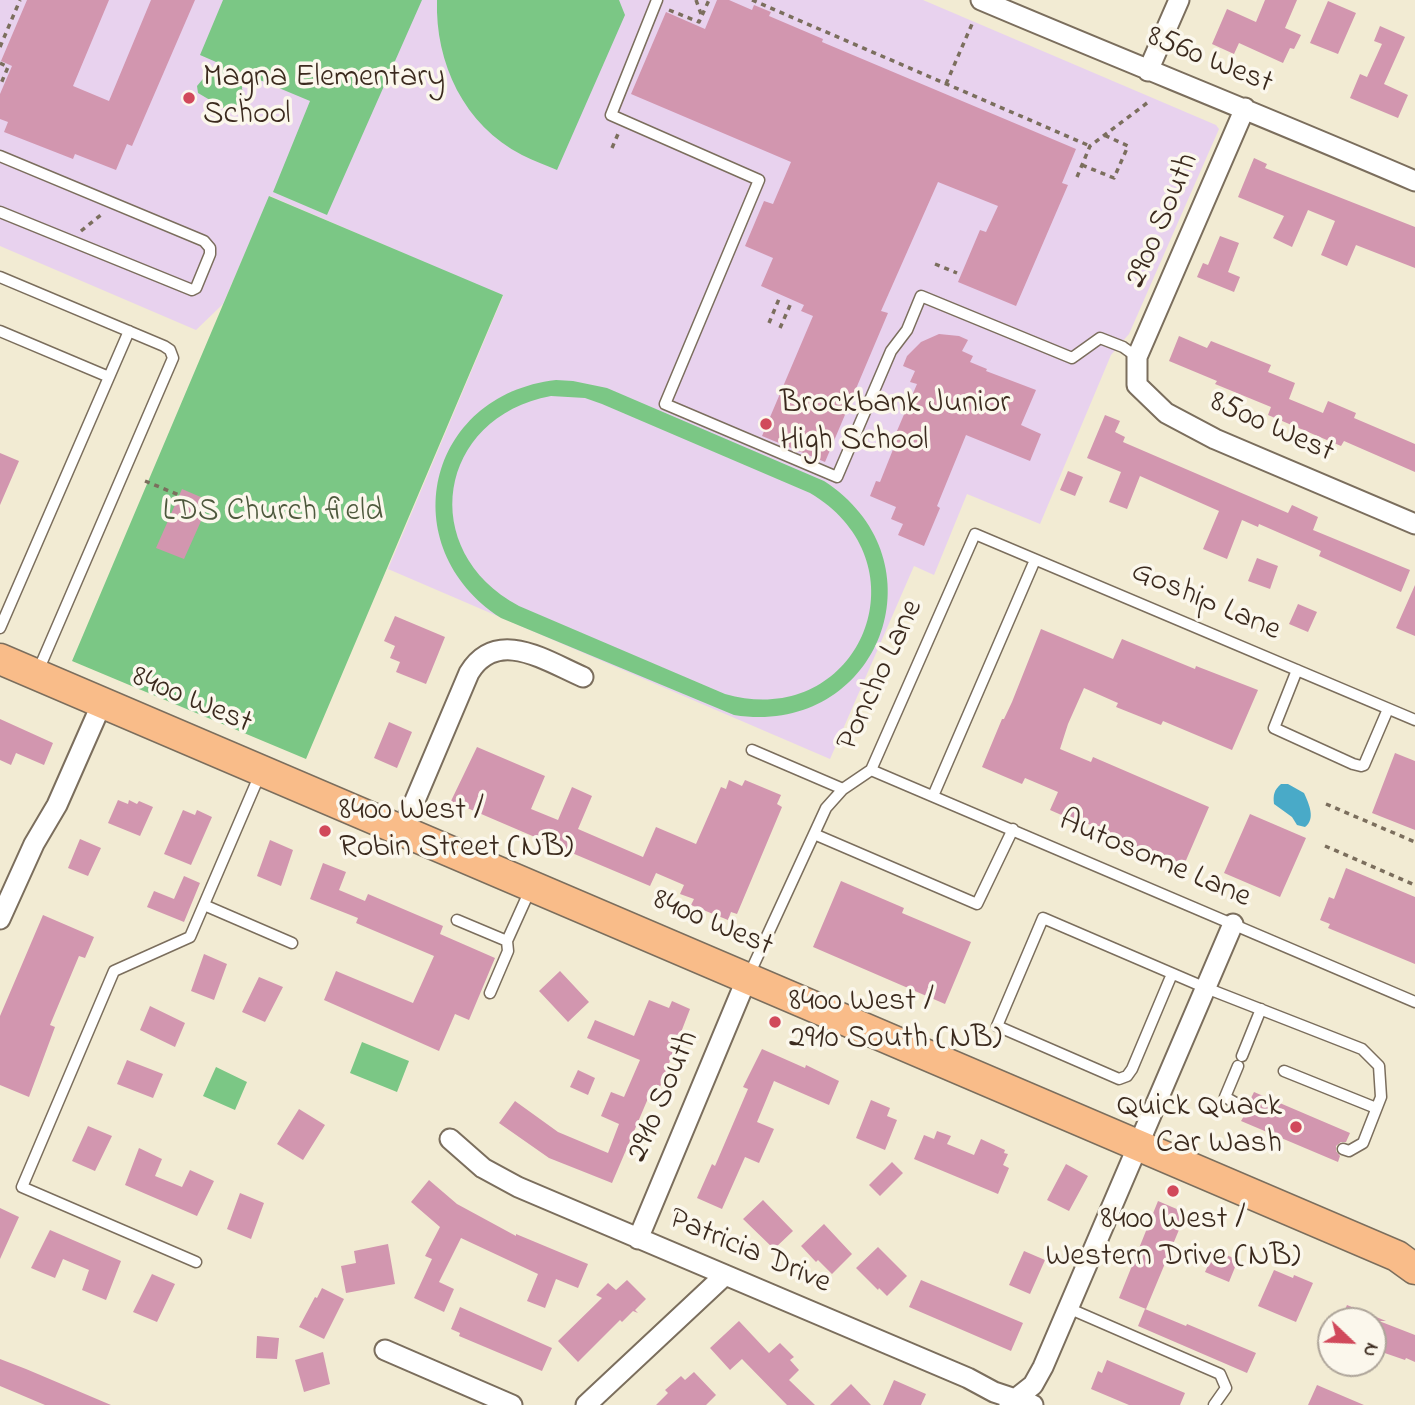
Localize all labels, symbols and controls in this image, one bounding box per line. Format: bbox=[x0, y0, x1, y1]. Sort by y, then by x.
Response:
street label: 8560 West bbox=[1140, 19, 1278, 105]
place label: Magna Elementary School bbox=[203, 61, 445, 136]
marker: Magna Elementary School bbox=[181, 90, 197, 106]
street label: 2900 South bbox=[1118, 148, 1210, 294]
street label: 8500 West bbox=[1203, 385, 1339, 473]
place label: Brockbank Junior High School bbox=[780, 387, 1010, 462]
marker: Brockbank Junior High School bbox=[758, 416, 774, 432]
park label: LDS Church field bbox=[163, 495, 383, 533]
street label: Goship Lane bbox=[1125, 554, 1285, 652]
street label: Poncho Lane bbox=[830, 594, 934, 758]
street label: 8400 West bbox=[125, 660, 257, 744]
place label: 8400 West / Robin Street (NB) bbox=[339, 794, 573, 869]
street label: Autosome Lane bbox=[1052, 803, 1256, 919]
marker: 8400 West / Robin Street (NB) bbox=[317, 823, 333, 839]
street label: 8400 West bbox=[646, 883, 778, 967]
place label: 8400 West / 2910 South (NB) bbox=[789, 985, 1002, 1060]
marker: 8400 West / 2910 South (NB) bbox=[767, 1014, 783, 1030]
street label: 2910 South bbox=[620, 1026, 710, 1168]
place label: Quick Quack Car Wash bbox=[1117, 1090, 1282, 1165]
marker: Quick Quack Car Wash bbox=[1288, 1119, 1304, 1135]
marker: 8400 West / Western Drive (NB) bbox=[1165, 1183, 1181, 1199]
street label: Patricia Drive bbox=[662, 1202, 836, 1304]
place label: 8400 West / Western Drive (NB) bbox=[1045, 1203, 1301, 1278]
north arrow bbox=[1317, 1307, 1387, 1377]
text: N bbox=[1355, 1338, 1385, 1361]

